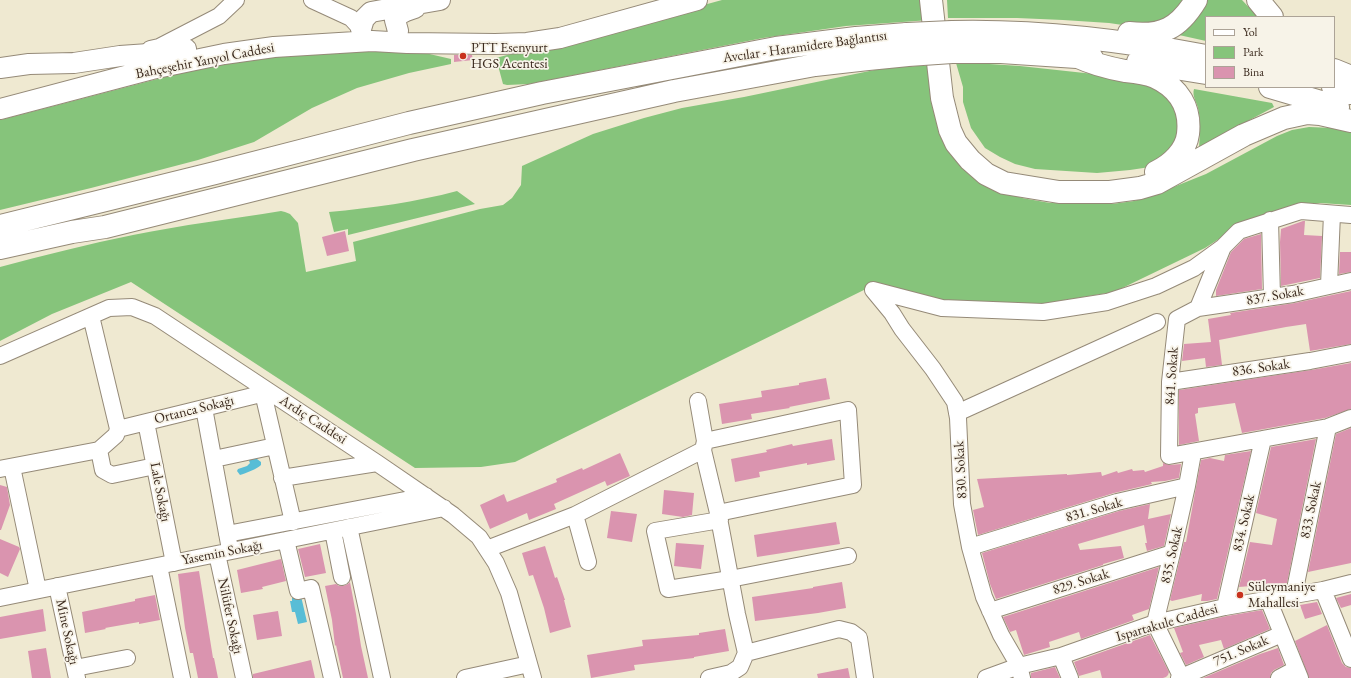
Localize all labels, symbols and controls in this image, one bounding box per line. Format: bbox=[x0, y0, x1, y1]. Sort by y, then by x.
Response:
legend bbox=[1205, 16, 1335, 88]
text: Yol bbox=[1243, 24, 1257, 40]
street label: Avcılar - Haramidere Bağlantısı bbox=[722, 27, 888, 67]
street label: Bahçeşehir Yanyol Caddesi bbox=[134, 39, 276, 83]
place label: PTT Esenyurt HGS Acentesi bbox=[471, 40, 548, 72]
text: Park bbox=[1243, 44, 1263, 60]
marker: PTT Esenyurt HGS Acentesi bbox=[458, 51, 468, 61]
text: Bina bbox=[1243, 64, 1264, 80]
street label: 837. Sokak bbox=[1245, 283, 1305, 309]
street label: 841. Sokak bbox=[1162, 346, 1182, 406]
street label: 836. Sokak bbox=[1231, 356, 1291, 380]
street label: Ortanca Sokağı bbox=[152, 392, 236, 428]
street label: Ardıç Caddesi bbox=[276, 392, 350, 448]
street label: 830. Sokak bbox=[951, 441, 971, 499]
street label: Lale Sokağı bbox=[146, 461, 174, 523]
street label: 833. Sokak bbox=[1297, 480, 1325, 540]
street label: 834. Sokak bbox=[1229, 493, 1259, 553]
street label: 831. Sokak bbox=[1064, 494, 1124, 526]
street label: 835. Sokak bbox=[1157, 525, 1187, 585]
street label: Yasemin Sokağı bbox=[180, 537, 264, 569]
street label: 829. Sokak bbox=[1051, 565, 1111, 599]
street label: Nilüfer Sokağı bbox=[214, 576, 246, 656]
place label: Süleymaniye Mahallesi bbox=[1248, 579, 1315, 612]
marker: Süleymaniye Mahallesi bbox=[1235, 590, 1245, 600]
street label: Mine Sokağı bbox=[52, 598, 82, 666]
street label: Ispartakule Caddesi bbox=[1114, 600, 1220, 646]
street label: 751. Sokak bbox=[1211, 632, 1271, 670]

